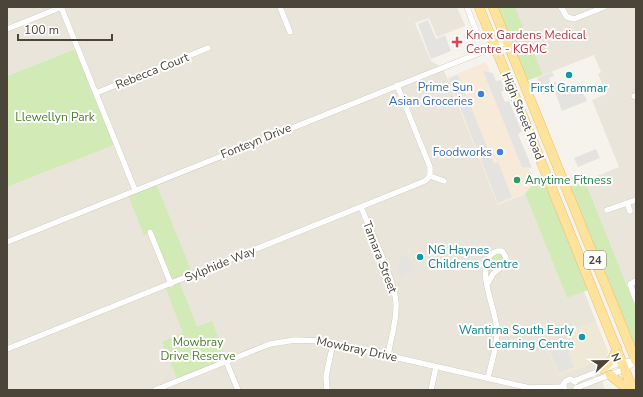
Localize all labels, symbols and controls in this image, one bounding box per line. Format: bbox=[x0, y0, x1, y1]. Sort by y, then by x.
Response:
scale bar bbox=[18, 16, 112, 42]
text: 100 m bbox=[24, 22, 59, 38]
place label: Knox Gardens Medical Centre - KGMC bbox=[466, 27, 587, 57]
marker: Knox Gardens Medical Centre - KGMC bbox=[451, 36, 463, 48]
street label: Rebecca Court bbox=[113, 49, 192, 93]
street label: High Street Road bbox=[498, 70, 548, 162]
marker: First Grammar bbox=[564, 70, 574, 80]
place label: Prime Sun Asian Groceries bbox=[389, 79, 473, 109]
place label: First Grammar bbox=[530, 80, 608, 96]
marker: Prime Sun Asian Groceries bbox=[476, 89, 486, 99]
park label: Llewellyn Park bbox=[15, 109, 96, 125]
street label: Fonteyn Drive bbox=[218, 120, 294, 162]
place label: Foodworks bbox=[433, 144, 492, 160]
marker: Foodworks bbox=[495, 147, 505, 157]
place label: Anytime Fitness bbox=[525, 172, 612, 188]
marker: Anytime Fitness bbox=[512, 175, 522, 185]
street label: Tamara Street bbox=[359, 219, 401, 296]
street label: Sylphide Way bbox=[182, 242, 259, 285]
place label: NG Haynes Childrens Centre bbox=[428, 242, 518, 272]
road number: 24 bbox=[584, 251, 606, 269]
marker: NG Haynes Childrens Centre bbox=[415, 252, 425, 262]
place label: Wantirna South Early Learning Centre bbox=[459, 322, 575, 352]
marker: Wantirna South Early Learning Centre bbox=[577, 332, 587, 342]
street label: Mowbray Drive bbox=[315, 333, 399, 365]
park label: Mowbray Drive Reserve bbox=[160, 334, 236, 364]
north arrow bbox=[587, 341, 627, 381]
text: N bbox=[607, 351, 624, 364]

